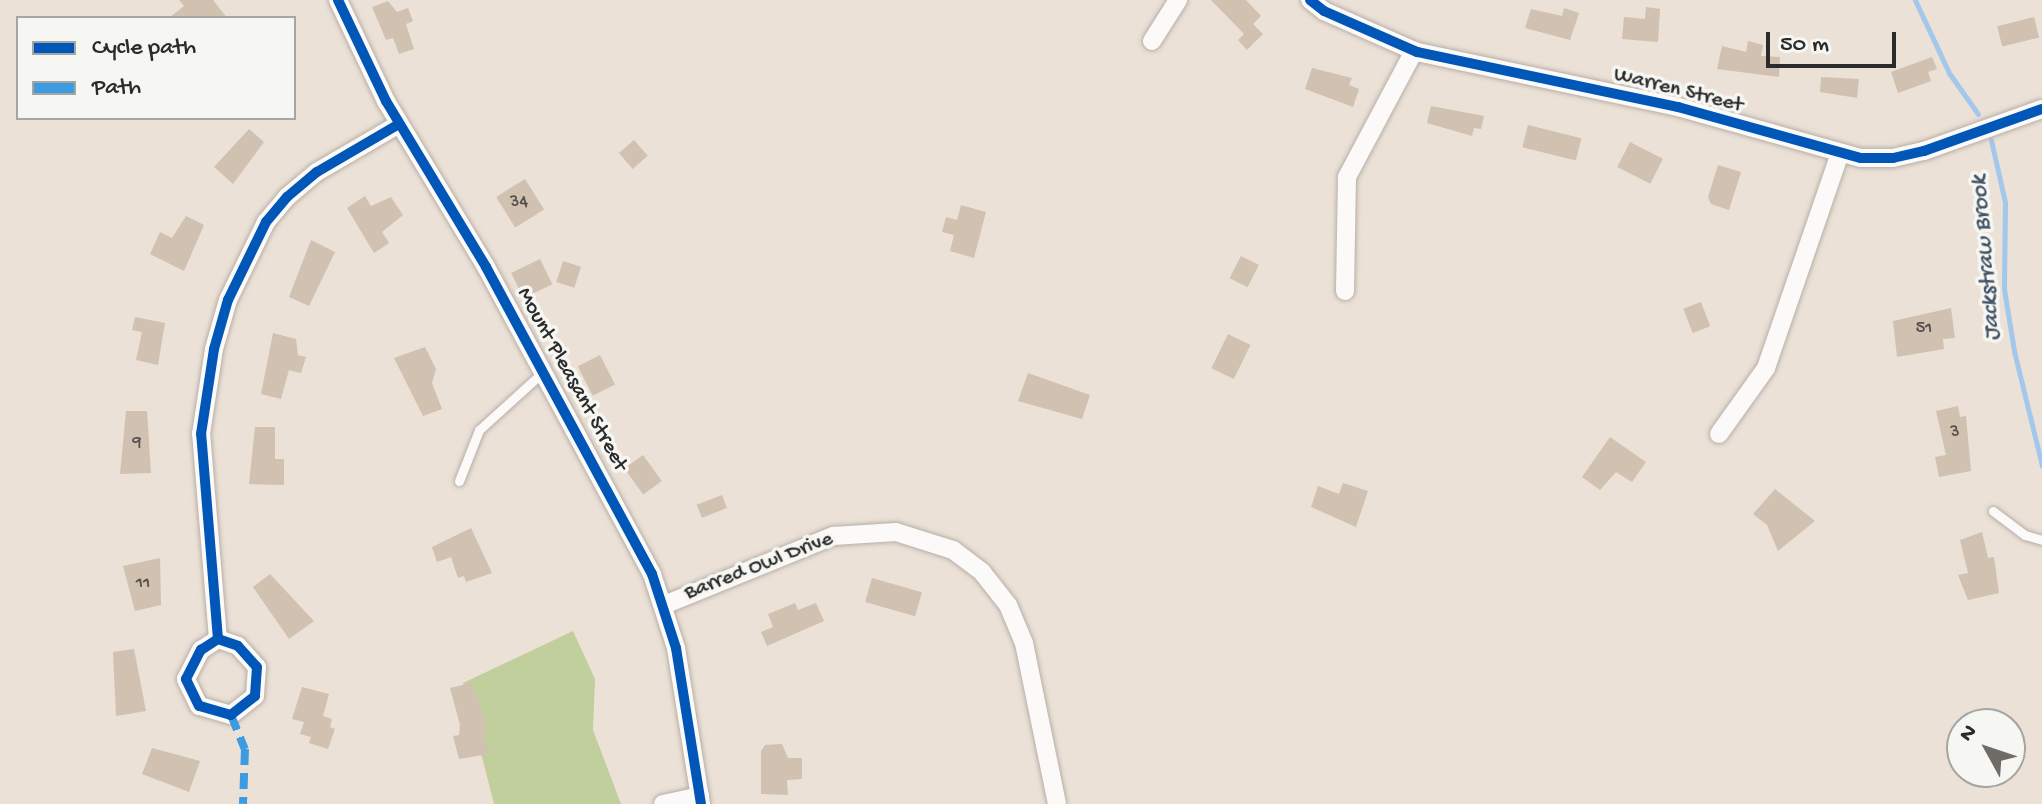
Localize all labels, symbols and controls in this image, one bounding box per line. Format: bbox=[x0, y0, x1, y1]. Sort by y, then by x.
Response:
legend bbox=[16, 16, 296, 120]
scale bar bbox=[1770, 16, 1900, 66]
text: 50 m bbox=[1780, 31, 1829, 60]
text: Cycle path bbox=[92, 34, 196, 63]
street label: Warren Street bbox=[1611, 62, 1745, 120]
text: Path bbox=[92, 74, 141, 103]
water label: Jackstraw Brook bbox=[1965, 174, 2009, 342]
house number: 34 bbox=[510, 192, 528, 214]
street label: Mount Pleasant Street bbox=[510, 284, 632, 476]
house number: 51 bbox=[1916, 318, 1932, 340]
house number: 3 bbox=[1950, 422, 1960, 444]
house number: 9 bbox=[132, 432, 142, 454]
street label: Barred Owl Drive bbox=[681, 527, 837, 607]
house number: 11 bbox=[136, 573, 150, 595]
north arrow bbox=[1946, 708, 2026, 788]
text: N bbox=[1955, 720, 1984, 748]

